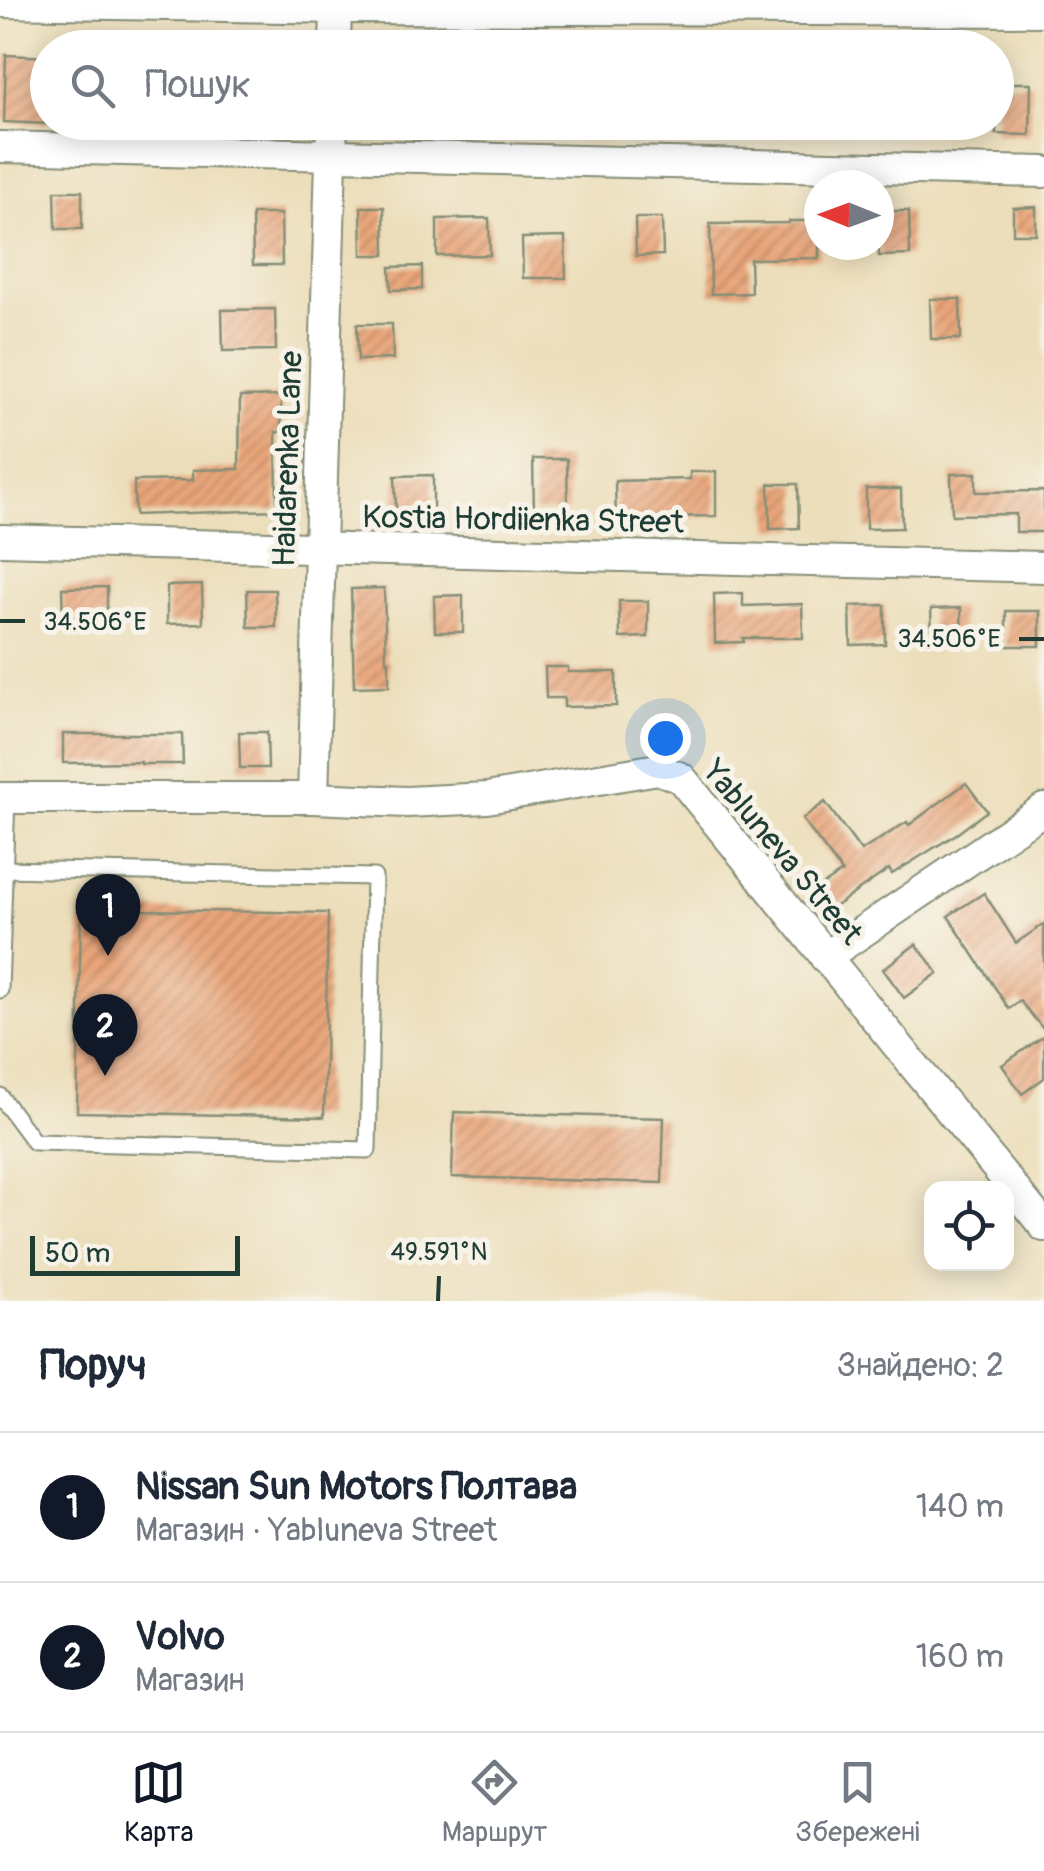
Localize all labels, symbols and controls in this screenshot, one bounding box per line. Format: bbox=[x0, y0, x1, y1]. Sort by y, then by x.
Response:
search box bbox=[30, 30, 1014, 140]
icon: search bbox=[65, 58, 120, 113]
text: Пошук bbox=[145, 61, 251, 109]
north arrow bbox=[804, 170, 894, 260]
street label: Haidarenka Lane bbox=[264, 350, 312, 568]
street label: Kostia Hordiienka Street bbox=[362, 497, 684, 543]
text: 34.506°E bbox=[43, 607, 147, 638]
text: 34.506°E bbox=[897, 624, 1001, 655]
your location bbox=[640, 713, 691, 764]
street label: Yabluneva Street bbox=[693, 751, 871, 953]
pin: 1 bbox=[76, 874, 140, 956]
pin: 2 bbox=[72, 994, 138, 1076]
map controls bbox=[924, 1181, 1014, 1271]
button: locate bbox=[924, 1181, 1014, 1271]
scale bar bbox=[30, 1231, 240, 1276]
text: 50 m bbox=[45, 1236, 110, 1271]
text: 49.591°N bbox=[391, 1237, 487, 1268]
text: Поруч bbox=[40, 1340, 147, 1392]
text: Знайдено: 2 bbox=[837, 1346, 1004, 1386]
text: Nissan Sun Motors Полтава bbox=[135, 1463, 577, 1511]
text: 1 bbox=[66, 1487, 79, 1527]
text: 140 m bbox=[916, 1487, 1004, 1527]
text: Магазин · Yabluneva Street bbox=[135, 1511, 497, 1551]
text: Volvo bbox=[135, 1613, 225, 1661]
text: 2 bbox=[64, 1637, 81, 1677]
text: 160 m bbox=[916, 1637, 1004, 1677]
text: Магазин bbox=[135, 1661, 244, 1701]
tab: Карта bbox=[124, 1755, 194, 1850]
tab: Маршрут bbox=[442, 1755, 547, 1850]
tab: Збережені bbox=[795, 1755, 920, 1850]

